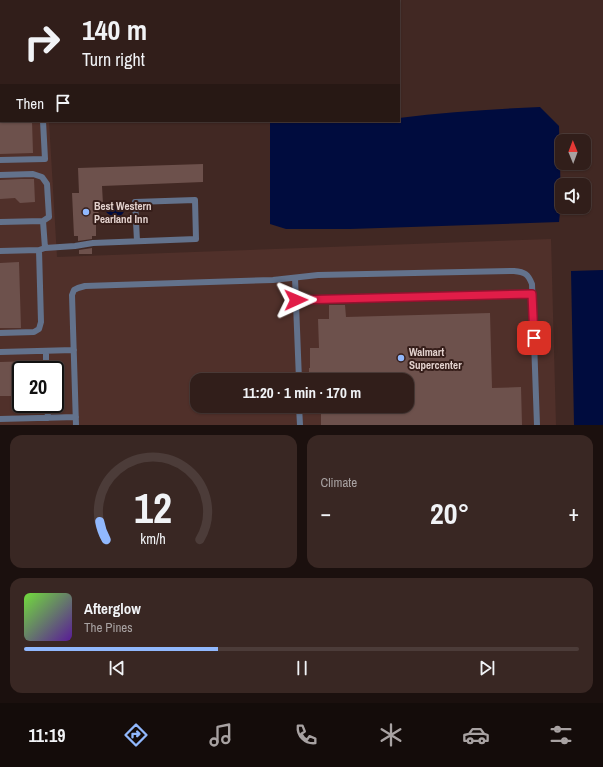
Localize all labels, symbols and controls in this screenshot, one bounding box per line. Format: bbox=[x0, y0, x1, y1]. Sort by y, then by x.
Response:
text: 140 m bbox=[82, 11, 147, 49]
icon: right bbox=[16, 16, 68, 68]
text: Turn right bbox=[82, 47, 145, 72]
icon: arrive bbox=[52, 92, 74, 114]
text: Then bbox=[16, 93, 44, 114]
north arrow bbox=[555, 134, 591, 170]
map controls bbox=[555, 134, 591, 214]
button: sound bbox=[555, 178, 591, 214]
place label: Best Western Pearland Inn bbox=[94, 199, 152, 226]
marker: Best Western Pearland Inn bbox=[81, 207, 91, 217]
position arrow bbox=[275, 279, 317, 321]
pin bbox=[517, 321, 551, 355]
icon: arrive bbox=[523, 327, 545, 349]
place label: Walmart Supercenter bbox=[409, 345, 462, 372]
marker: Walmart Supercenter bbox=[396, 353, 406, 363]
speed limit sign: 20 bbox=[12, 361, 64, 413]
text: 11:20 · 1 min · 170 m bbox=[243, 382, 361, 403]
text: Climate bbox=[321, 474, 357, 491]
text: 12 bbox=[134, 479, 172, 535]
text: 20° bbox=[430, 493, 469, 533]
text: − bbox=[321, 498, 331, 528]
text: + bbox=[568, 498, 579, 528]
text: km/h bbox=[141, 528, 166, 547]
text: Afterglow bbox=[84, 598, 141, 619]
text: The Pines bbox=[84, 619, 133, 636]
icon: previous bbox=[106, 657, 128, 679]
icon: pause bbox=[291, 657, 313, 679]
icon: next bbox=[476, 657, 498, 679]
icon: directions bbox=[122, 721, 150, 749]
icon: music bbox=[207, 721, 235, 749]
icon: phone bbox=[292, 721, 320, 749]
icon: climate bbox=[377, 721, 405, 749]
icon: car bbox=[462, 721, 490, 749]
icon: filters bbox=[547, 721, 575, 749]
text: 11:19 bbox=[28, 723, 65, 748]

